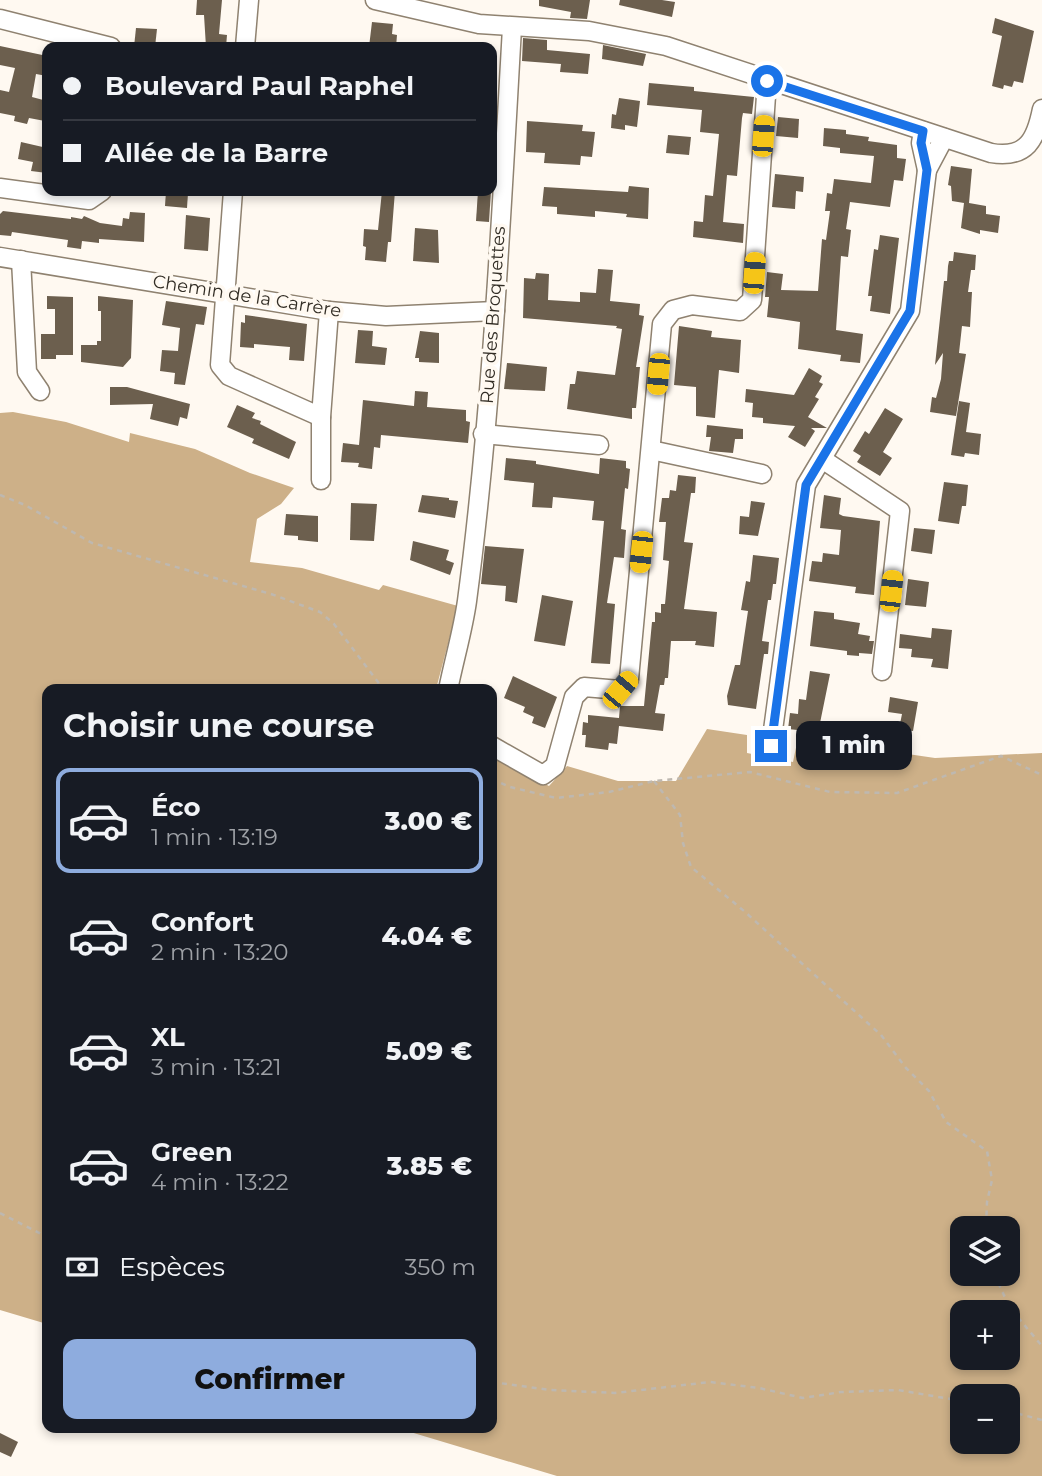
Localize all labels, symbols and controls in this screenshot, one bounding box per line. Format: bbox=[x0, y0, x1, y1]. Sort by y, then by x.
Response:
route start bbox=[751, 65, 783, 97]
text: Boulevard Paul Raphel bbox=[105, 70, 414, 102]
car bbox=[752, 114, 775, 158]
text: Allée de la Barre bbox=[105, 137, 328, 169]
street label: Rue des Broquettes bbox=[476, 225, 510, 405]
car bbox=[743, 251, 766, 295]
street label: Chemin de la Carrère bbox=[151, 270, 343, 322]
car bbox=[646, 352, 671, 396]
car bbox=[629, 530, 654, 574]
car bbox=[879, 569, 904, 613]
car bbox=[599, 667, 642, 713]
text: Choisir une course bbox=[63, 706, 375, 745]
callout: 1 min bbox=[796, 722, 911, 770]
route end bbox=[755, 730, 787, 762]
text: 1 min bbox=[822, 731, 886, 759]
icon: car bbox=[67, 789, 130, 852]
text: Éco bbox=[151, 791, 201, 823]
text: 3.00 € bbox=[385, 805, 472, 837]
text: 1 min · 13:19 bbox=[151, 823, 278, 851]
icon: car bbox=[67, 904, 130, 967]
text: Confort bbox=[151, 906, 254, 938]
text: 4.04 € bbox=[381, 920, 472, 952]
text: 2 min · 13:20 bbox=[151, 938, 288, 966]
icon: car bbox=[67, 1019, 130, 1082]
text: XL bbox=[151, 1021, 185, 1053]
text: 5.09 € bbox=[386, 1035, 472, 1067]
text: 3 min · 13:21 bbox=[151, 1053, 282, 1081]
icon: car bbox=[67, 1134, 130, 1197]
text: Green bbox=[151, 1136, 233, 1168]
text: 3.85 € bbox=[387, 1150, 472, 1182]
text: 4 min · 13:22 bbox=[151, 1168, 289, 1196]
map controls bbox=[950, 1216, 1020, 1454]
button: layers bbox=[950, 1216, 1020, 1286]
icon: cash bbox=[63, 1248, 101, 1286]
text: Espèces bbox=[119, 1251, 225, 1283]
text: 350 m bbox=[405, 1253, 476, 1281]
button: + bbox=[950, 1300, 1020, 1370]
button: Confirmer bbox=[63, 1339, 476, 1419]
button: − bbox=[950, 1384, 1020, 1454]

